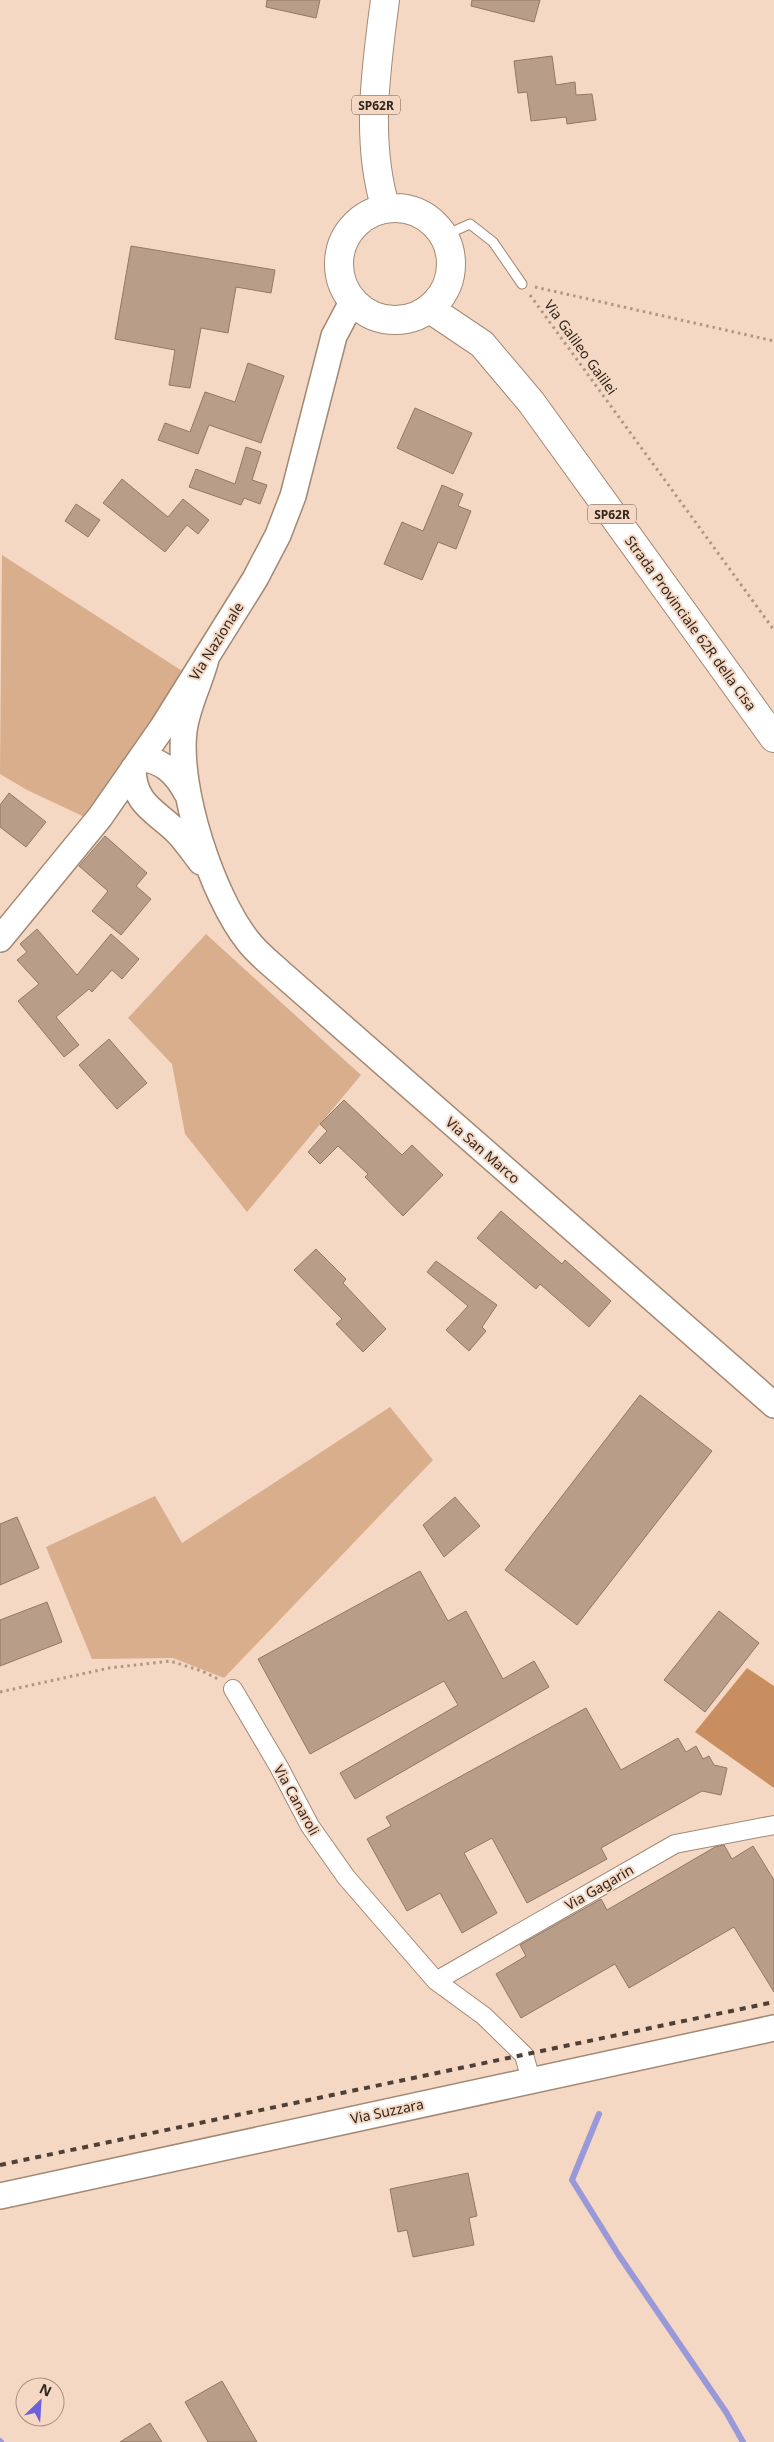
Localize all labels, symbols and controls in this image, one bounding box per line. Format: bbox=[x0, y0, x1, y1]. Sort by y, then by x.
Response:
road number: SP62R bbox=[352, 96, 400, 114]
street label: Via Galileo Galilei bbox=[540, 296, 622, 398]
road number: SP62R bbox=[588, 504, 636, 524]
street label: Strada Provinciale 62R della Cisa bbox=[621, 532, 761, 714]
street label: Via Nazionale bbox=[184, 598, 248, 684]
street label: Via San Marco bbox=[442, 1112, 524, 1188]
street label: Via Canaroli bbox=[270, 1761, 324, 1839]
street label: Via Gagarin bbox=[561, 1860, 637, 1914]
street label: Via Suzzara bbox=[349, 2094, 425, 2128]
north arrow bbox=[15, 2377, 65, 2427]
text: N bbox=[37, 2379, 55, 2401]

